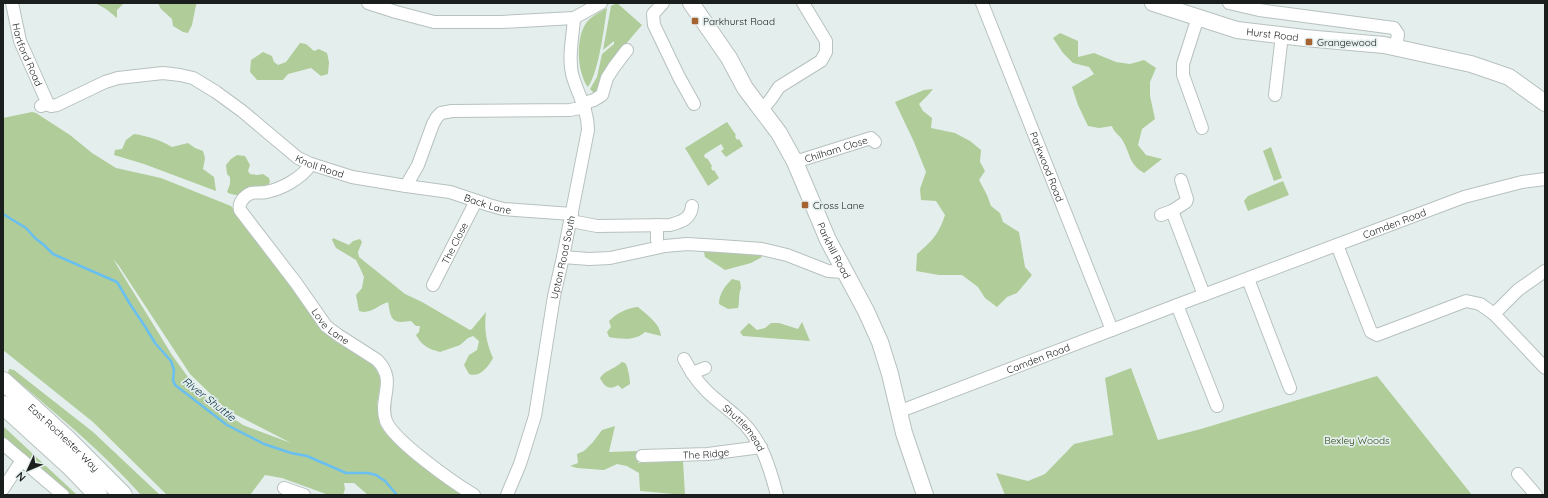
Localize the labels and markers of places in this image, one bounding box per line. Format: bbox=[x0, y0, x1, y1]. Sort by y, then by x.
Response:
place label: Parkhurst Road bbox=[703, 15, 775, 28]
marker: Parkhurst Road bbox=[690, 16, 700, 26]
place label: Grangewood bbox=[1317, 36, 1377, 49]
marker: Grangewood bbox=[1304, 37, 1314, 47]
place label: Cross Lane bbox=[813, 199, 864, 212]
marker: Cross Lane bbox=[800, 200, 810, 210]

